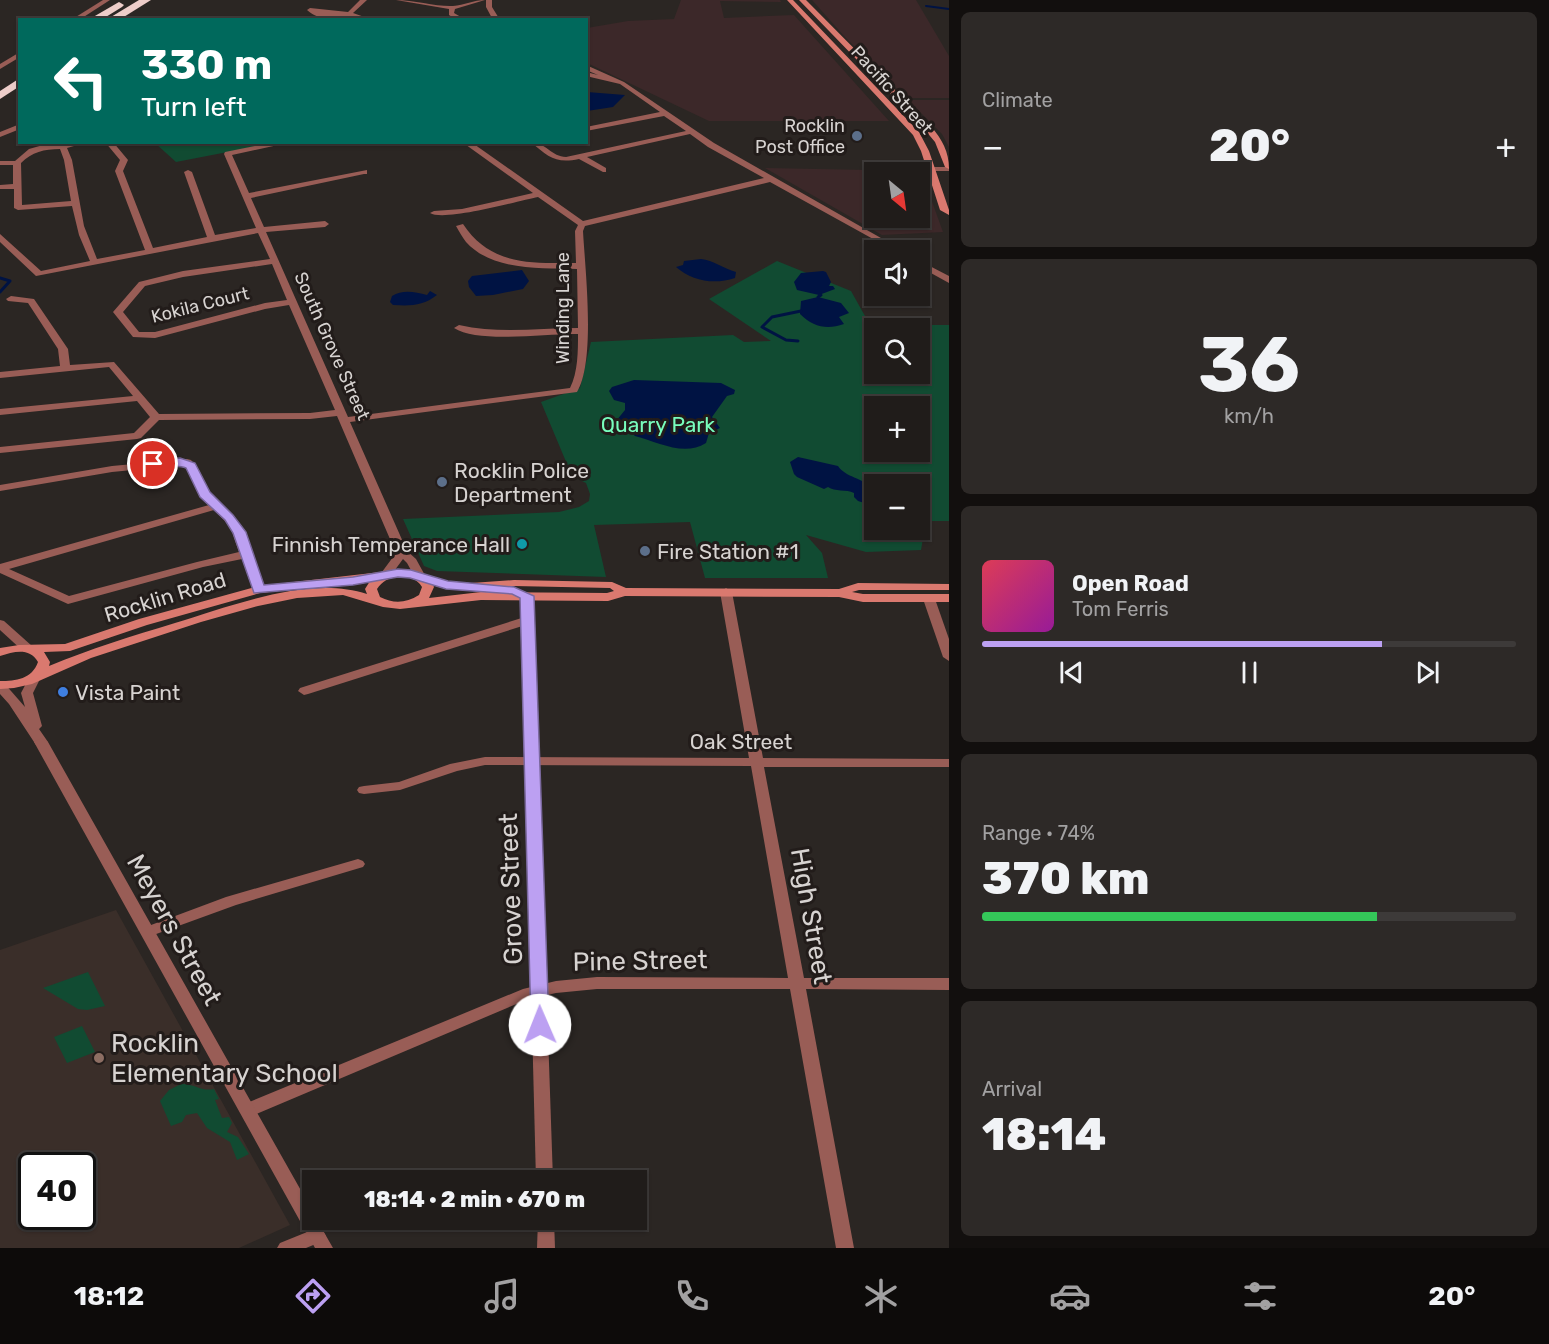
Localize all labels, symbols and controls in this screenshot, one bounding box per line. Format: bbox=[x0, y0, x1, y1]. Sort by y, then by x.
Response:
text: 330 m bbox=[141, 40, 272, 90]
street label: Pacific Street bbox=[846, 41, 938, 139]
icon: left bbox=[42, 42, 120, 120]
text: Climate bbox=[982, 88, 1053, 112]
text: Turn left bbox=[141, 91, 246, 123]
place label: Rocklin Post Office bbox=[755, 115, 845, 158]
text: 20° bbox=[1209, 119, 1290, 172]
text: − bbox=[982, 127, 1003, 166]
text: + bbox=[1495, 127, 1516, 166]
marker: Rocklin Post Office bbox=[850, 129, 864, 143]
north arrow bbox=[864, 162, 930, 228]
map controls bbox=[864, 162, 930, 540]
button: sound bbox=[864, 240, 930, 306]
street label: Winding Lane bbox=[552, 252, 574, 364]
street label: South Grove Street bbox=[289, 269, 375, 423]
street label: Kokila Court bbox=[149, 282, 251, 328]
button: search bbox=[864, 318, 930, 384]
text: 36 bbox=[1198, 318, 1300, 411]
button: + bbox=[864, 396, 930, 462]
text: km/h bbox=[1224, 404, 1274, 428]
park label: Quarry Park bbox=[601, 412, 715, 437]
pin bbox=[127, 438, 178, 489]
icon: arrive bbox=[136, 447, 169, 480]
place label: Rocklin Police Department bbox=[454, 458, 589, 507]
button: − bbox=[864, 474, 930, 540]
marker: Rocklin Police Department bbox=[435, 475, 449, 489]
place label: Finnish Temperance Hall bbox=[272, 532, 510, 557]
marker: Finnish Temperance Hall bbox=[515, 537, 529, 551]
place label: Fire Station #1 bbox=[657, 539, 799, 564]
marker: Fire Station #1 bbox=[638, 544, 652, 558]
street label: Rocklin Road bbox=[101, 567, 229, 627]
text: Open Road bbox=[1072, 570, 1189, 597]
text: Tom Ferris bbox=[1072, 597, 1169, 621]
icon: previous bbox=[1055, 656, 1088, 689]
icon: pause bbox=[1233, 656, 1266, 689]
icon: next bbox=[1411, 656, 1444, 689]
place label: Vista Paint bbox=[75, 680, 180, 705]
marker: Vista Paint bbox=[56, 685, 70, 699]
street label: Oak Street bbox=[690, 729, 792, 754]
street label: Grove Street bbox=[493, 813, 529, 965]
text: Range · 74% bbox=[982, 821, 1095, 845]
street label: High Street bbox=[784, 845, 838, 987]
street label: Meyers Street bbox=[120, 849, 228, 1011]
text: 370 km bbox=[982, 852, 1150, 905]
street label: Pine Street bbox=[572, 944, 708, 978]
position arrow bbox=[508, 993, 572, 1057]
place label: Rocklin Elementary School bbox=[111, 1028, 338, 1089]
marker: Rocklin Elementary School bbox=[92, 1051, 106, 1065]
text: Arrival bbox=[982, 1077, 1042, 1101]
text: 18:14 bbox=[982, 1108, 1106, 1161]
speed limit sign: 40 bbox=[18, 1152, 96, 1230]
text: 18:14 · 2 min · 670 m bbox=[364, 1186, 585, 1213]
icon: directions bbox=[292, 1275, 334, 1317]
icon: music bbox=[481, 1275, 523, 1317]
icon: phone bbox=[671, 1275, 713, 1317]
icon: climate bbox=[860, 1275, 902, 1317]
icon: car bbox=[1049, 1275, 1091, 1317]
icon: filters bbox=[1239, 1275, 1281, 1317]
text: 18:12 bbox=[74, 1280, 144, 1312]
text: 20° bbox=[1428, 1280, 1475, 1312]

